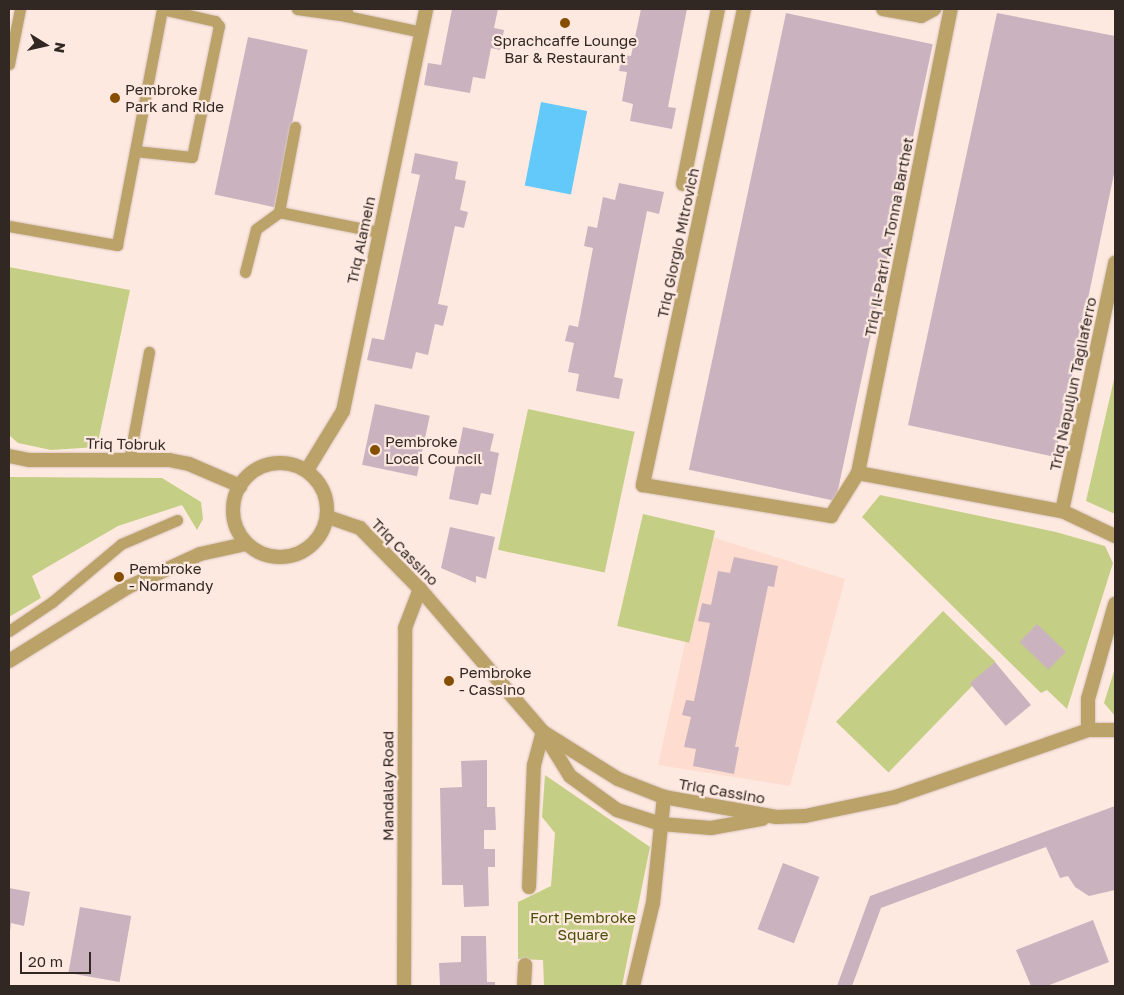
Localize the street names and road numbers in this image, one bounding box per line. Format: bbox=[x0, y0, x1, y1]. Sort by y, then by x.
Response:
street label: Triq il-Patri A. Tonna Barthet bbox=[861, 136, 917, 338]
street label: Triq Giorgio Mitrovich bbox=[653, 166, 703, 320]
street label: Triq Alamein bbox=[343, 195, 379, 285]
street label: Triq Napuljun Tagliaferro bbox=[1046, 295, 1100, 473]
street label: Triq Tobruk bbox=[86, 434, 166, 454]
street label: Triq Cassino bbox=[368, 515, 442, 589]
street label: Mandalay Road bbox=[379, 731, 397, 841]
street label: Triq Cassino bbox=[677, 775, 767, 807]

